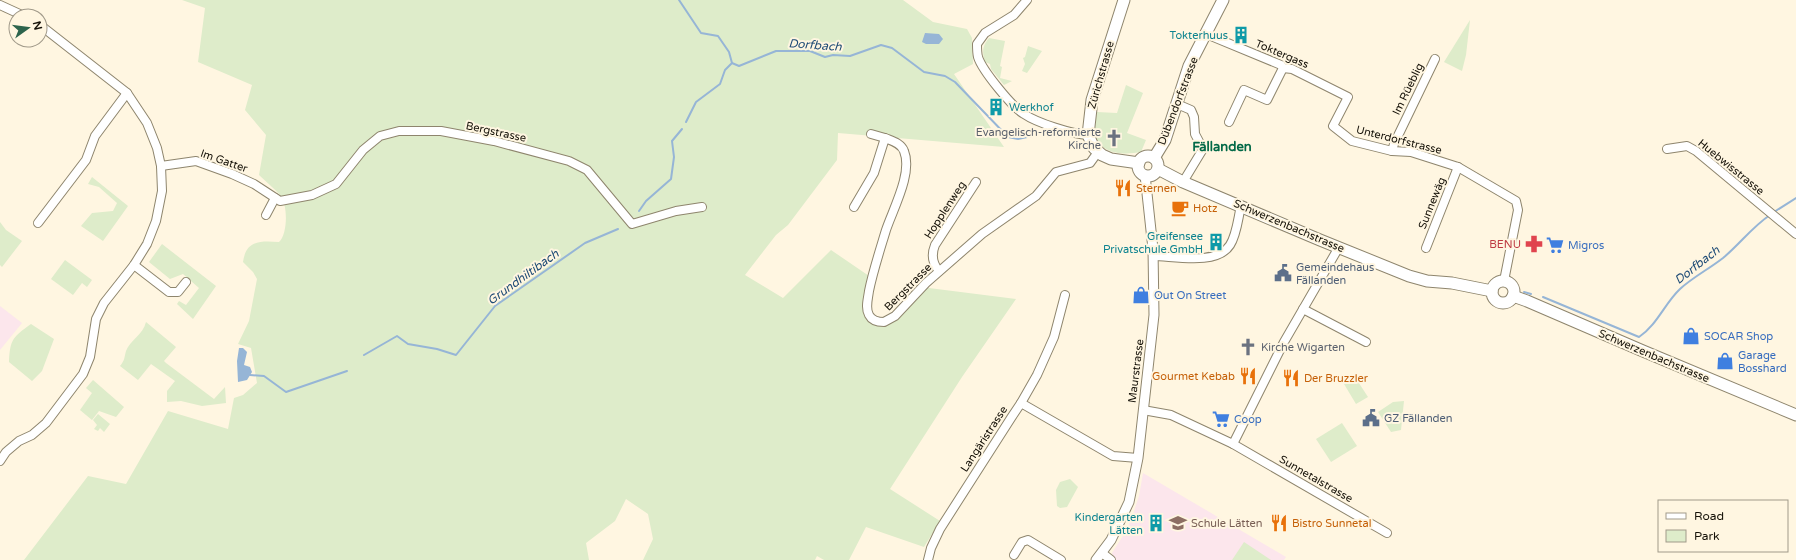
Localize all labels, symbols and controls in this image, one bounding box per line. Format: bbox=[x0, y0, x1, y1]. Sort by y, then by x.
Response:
north arrow bbox=[8, 8, 48, 48]
text: N bbox=[30, 20, 45, 32]
building icon: Tokterhuus bbox=[1231, 25, 1251, 45]
place label: Tokterhuus bbox=[1169, 29, 1228, 42]
water label: Dorfbach bbox=[788, 36, 843, 54]
street label: Toktergass bbox=[1253, 37, 1311, 71]
street label: Zürichstrasse bbox=[1085, 40, 1117, 110]
street label: Dübendorfstrasse bbox=[1155, 55, 1201, 147]
street label: Im Rüeblig bbox=[1390, 61, 1426, 117]
building icon: Werkhof bbox=[986, 97, 1006, 117]
place label: Werkhof bbox=[1009, 101, 1054, 114]
street label: Bergstrasse bbox=[465, 119, 527, 145]
street label: Unterdorfstrasse bbox=[1355, 123, 1443, 157]
place label: Evangelisch-reformierte Kirche bbox=[976, 126, 1101, 152]
church icon: Evangelisch-reformierte Kirche bbox=[1104, 128, 1124, 148]
street label: Huebwisstrasse bbox=[1695, 136, 1767, 198]
district label: Fällanden bbox=[1192, 139, 1252, 155]
street label: Im Gatter bbox=[199, 147, 250, 175]
street label: Sunnewäg bbox=[1416, 175, 1448, 231]
restaurant icon: Sternen bbox=[1113, 178, 1133, 198]
street label: Hopplenweg bbox=[922, 179, 968, 241]
place label: Sternen bbox=[1136, 182, 1177, 195]
street label: Schwerzenbachstrasse bbox=[1232, 197, 1346, 255]
cafe icon: Hotz bbox=[1170, 198, 1190, 218]
place label: Hotz bbox=[1193, 202, 1218, 215]
place label: Greifensee Privatschule GmbH bbox=[1103, 230, 1203, 256]
building icon: Greifensee Privatschule GmbH bbox=[1206, 232, 1226, 252]
pharmacy icon: BENU bbox=[1524, 234, 1544, 254]
supermarket icon: Migros bbox=[1545, 235, 1565, 255]
place label: BENU bbox=[1489, 238, 1521, 251]
place label: Migros bbox=[1568, 239, 1604, 252]
water label: Dorfbach bbox=[1672, 243, 1723, 287]
water label: Grundhiltibach bbox=[485, 246, 562, 308]
street label: Bergstrasse bbox=[882, 261, 934, 313]
place label: Gemeindehaus Fällanden bbox=[1296, 261, 1374, 287]
public building icon: Gemeindehaus Fällanden bbox=[1273, 263, 1293, 283]
shop icon: Out On Street bbox=[1131, 285, 1151, 305]
place label: Out On Street bbox=[1154, 289, 1226, 302]
shop icon: SOCAR Shop bbox=[1681, 326, 1701, 346]
street label: Schwerzenbachstrasse bbox=[1597, 327, 1711, 385]
place label: SOCAR Shop bbox=[1704, 330, 1773, 343]
church icon: Kirche Wigarten bbox=[1238, 337, 1258, 357]
street label: Maurstrasse bbox=[1126, 338, 1146, 404]
place label: Kirche Wigarten bbox=[1261, 341, 1345, 354]
place label: Garage Bosshard bbox=[1738, 349, 1787, 375]
shop icon: Garage Bosshard bbox=[1715, 351, 1735, 371]
restaurant icon: Gourmet Kebab bbox=[1238, 366, 1258, 386]
restaurant icon: Der Bruzzler bbox=[1281, 368, 1301, 388]
place label: Gourmet Kebab bbox=[1152, 370, 1235, 383]
place label: Der Bruzzler bbox=[1304, 372, 1369, 385]
street label: Langäristrasse bbox=[958, 404, 1010, 474]
public building icon: GZ Fällanden bbox=[1361, 408, 1381, 428]
supermarket icon: Coop bbox=[1211, 409, 1231, 429]
place label: GZ Fällanden bbox=[1384, 412, 1452, 425]
place label: Coop bbox=[1234, 413, 1262, 426]
street label: Sunnetalstrasse bbox=[1277, 453, 1355, 505]
legend bbox=[1658, 500, 1788, 552]
text: Road bbox=[1694, 509, 1724, 523]
place label: Kindergarten Lätten bbox=[1075, 511, 1143, 537]
building icon: Kindergarten Lätten bbox=[1146, 513, 1166, 533]
school or university icon: Schule Lätten bbox=[1168, 513, 1188, 533]
restaurant icon: Bistro Sunnetal bbox=[1269, 513, 1289, 533]
place label: Schule Lätten bbox=[1191, 517, 1262, 530]
place label: Bistro Sunnetal bbox=[1292, 517, 1371, 530]
text: Park bbox=[1694, 529, 1720, 543]

